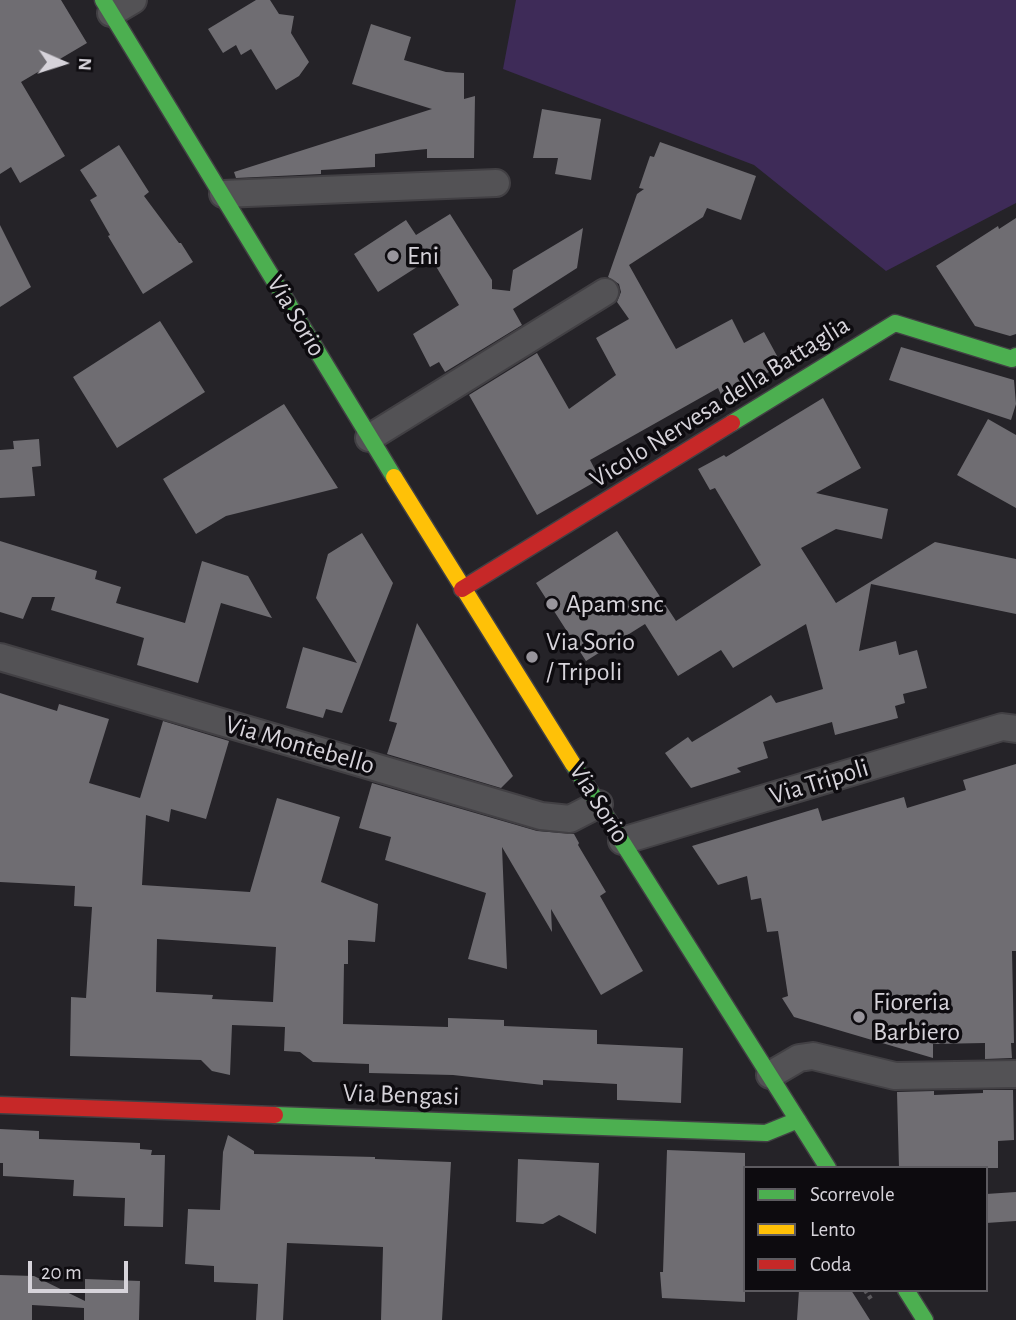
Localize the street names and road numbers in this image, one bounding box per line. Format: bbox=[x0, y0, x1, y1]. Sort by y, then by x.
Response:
street label: Via Sorio bbox=[260, 270, 332, 362]
street label: Vicolo Nervesa della Battaglia bbox=[584, 309, 856, 495]
street label: Via Montebello bbox=[222, 709, 378, 781]
street label: Via Tripoli bbox=[766, 752, 872, 812]
street label: Via Sorio bbox=[562, 757, 636, 849]
street label: Via Bengasi bbox=[342, 1077, 460, 1113]

